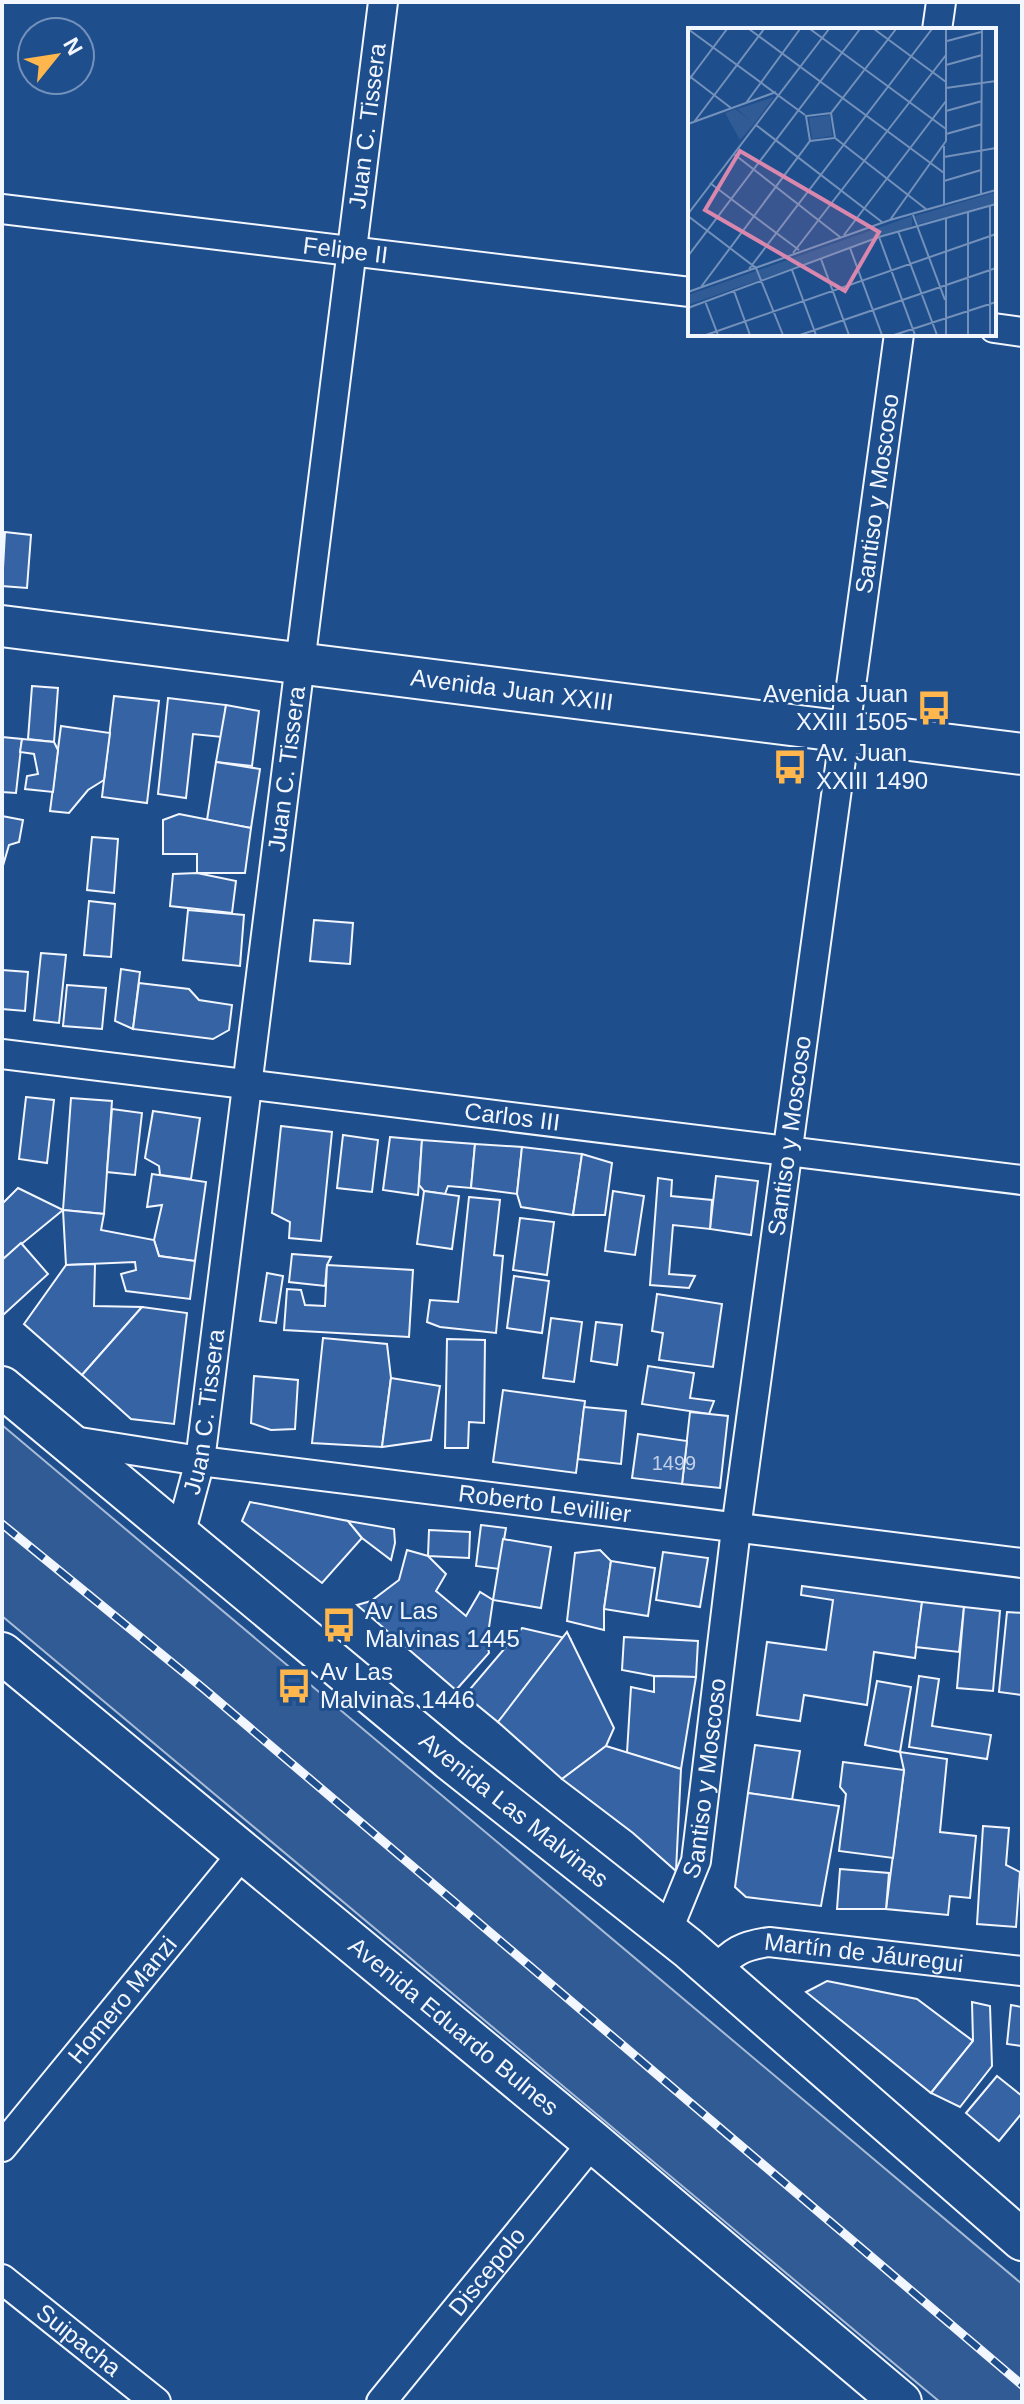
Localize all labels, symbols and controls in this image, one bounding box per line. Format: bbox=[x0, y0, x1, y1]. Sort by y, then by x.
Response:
north arrow bbox=[16, 16, 96, 96]
inset map bbox=[688, 28, 996, 336]
text: N bbox=[58, 33, 88, 59]
street label: Juan C. Tissera bbox=[343, 41, 391, 211]
street label: Felipe II bbox=[302, 231, 390, 268]
street label: Santiso y Moscoso bbox=[850, 392, 904, 595]
street label: Avenida Juan XXIII bbox=[409, 663, 615, 716]
place label: Avenida Juan XXIII 1505 bbox=[763, 680, 908, 735]
street label: Juan C. Tissera bbox=[263, 684, 310, 853]
bus stop icon: Avenida Juan XXIII 1505 bbox=[915, 689, 953, 727]
place label: Av. Juan XXIII 1490 bbox=[816, 739, 928, 794]
bus stop icon: Av. Juan XXIII 1490 bbox=[771, 748, 809, 786]
street label: Santiso y Moscoso bbox=[762, 1034, 816, 1237]
street label: Carlos III bbox=[463, 1097, 562, 1136]
street label: Juan C. Tissera bbox=[178, 1327, 230, 1497]
house number: 1499 bbox=[652, 1452, 696, 1474]
street label: Roberto Levillier bbox=[457, 1479, 633, 1527]
place label: Av Las Malvinas 1445 bbox=[365, 1597, 520, 1652]
bus stop icon: Av Las Malvinas 1445 bbox=[320, 1606, 358, 1644]
place label: Av Las Malvinas 1446 bbox=[320, 1658, 475, 1713]
bus stop icon: Av Las Malvinas 1446 bbox=[275, 1667, 313, 1705]
street label: Santiso y Moscoso bbox=[676, 1677, 731, 1882]
street label: Avenida Las Malvinas bbox=[414, 1726, 614, 1893]
street label: Martín de Jáuregui bbox=[763, 1928, 965, 1977]
street label: Homero Manzi bbox=[62, 1931, 182, 2069]
street label: Avenida Eduardo Bulnes bbox=[344, 1932, 564, 2121]
street label: Discepolo bbox=[443, 2222, 531, 2321]
street label: Suipacha bbox=[31, 2298, 127, 2382]

